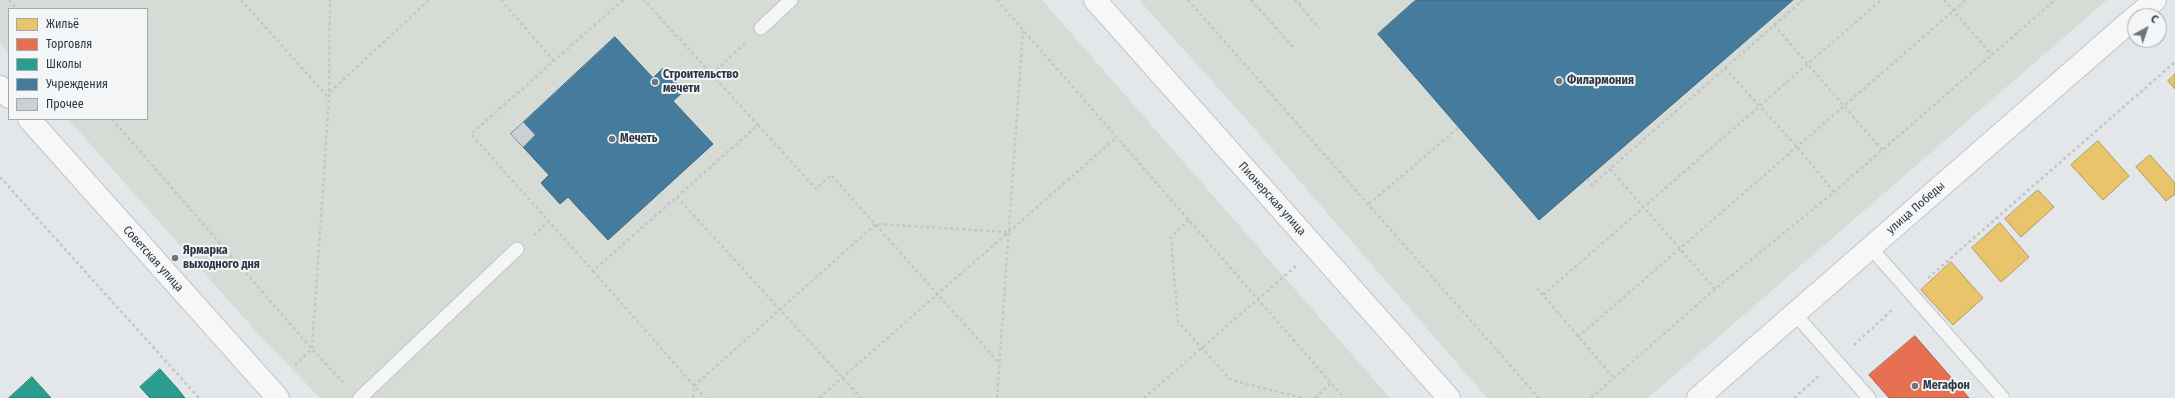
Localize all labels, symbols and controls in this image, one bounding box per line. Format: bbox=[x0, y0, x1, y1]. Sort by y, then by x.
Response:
legend bbox=[8, 8, 148, 120]
north arrow bbox=[2127, 8, 2167, 48]
text: С bbox=[2148, 12, 2161, 26]
text: Жильё bbox=[46, 17, 79, 31]
text: Торговля bbox=[46, 37, 92, 51]
text: Школы bbox=[46, 57, 82, 71]
place label: Строительство мечети bbox=[663, 68, 739, 96]
place label: Филармония bbox=[1567, 74, 1634, 88]
marker: Филармония bbox=[1554, 76, 1564, 86]
text: Учреждения bbox=[46, 77, 108, 91]
marker: Строительство мечети bbox=[650, 77, 660, 87]
text: Прочее bbox=[46, 97, 84, 111]
place label: Мечеть bbox=[620, 132, 657, 146]
marker: Мечеть bbox=[607, 134, 617, 144]
street label: Пионерская улица bbox=[1235, 159, 1309, 239]
street label: улица Победы bbox=[1884, 179, 1948, 237]
street label: Советская улица bbox=[120, 223, 186, 295]
place label: Ярмарка выходного дня bbox=[183, 244, 260, 272]
marker: Ярмарка выходного дня bbox=[170, 253, 180, 263]
place label: Мегафон bbox=[1923, 379, 1970, 393]
marker: Мегафон bbox=[1910, 381, 1920, 391]

